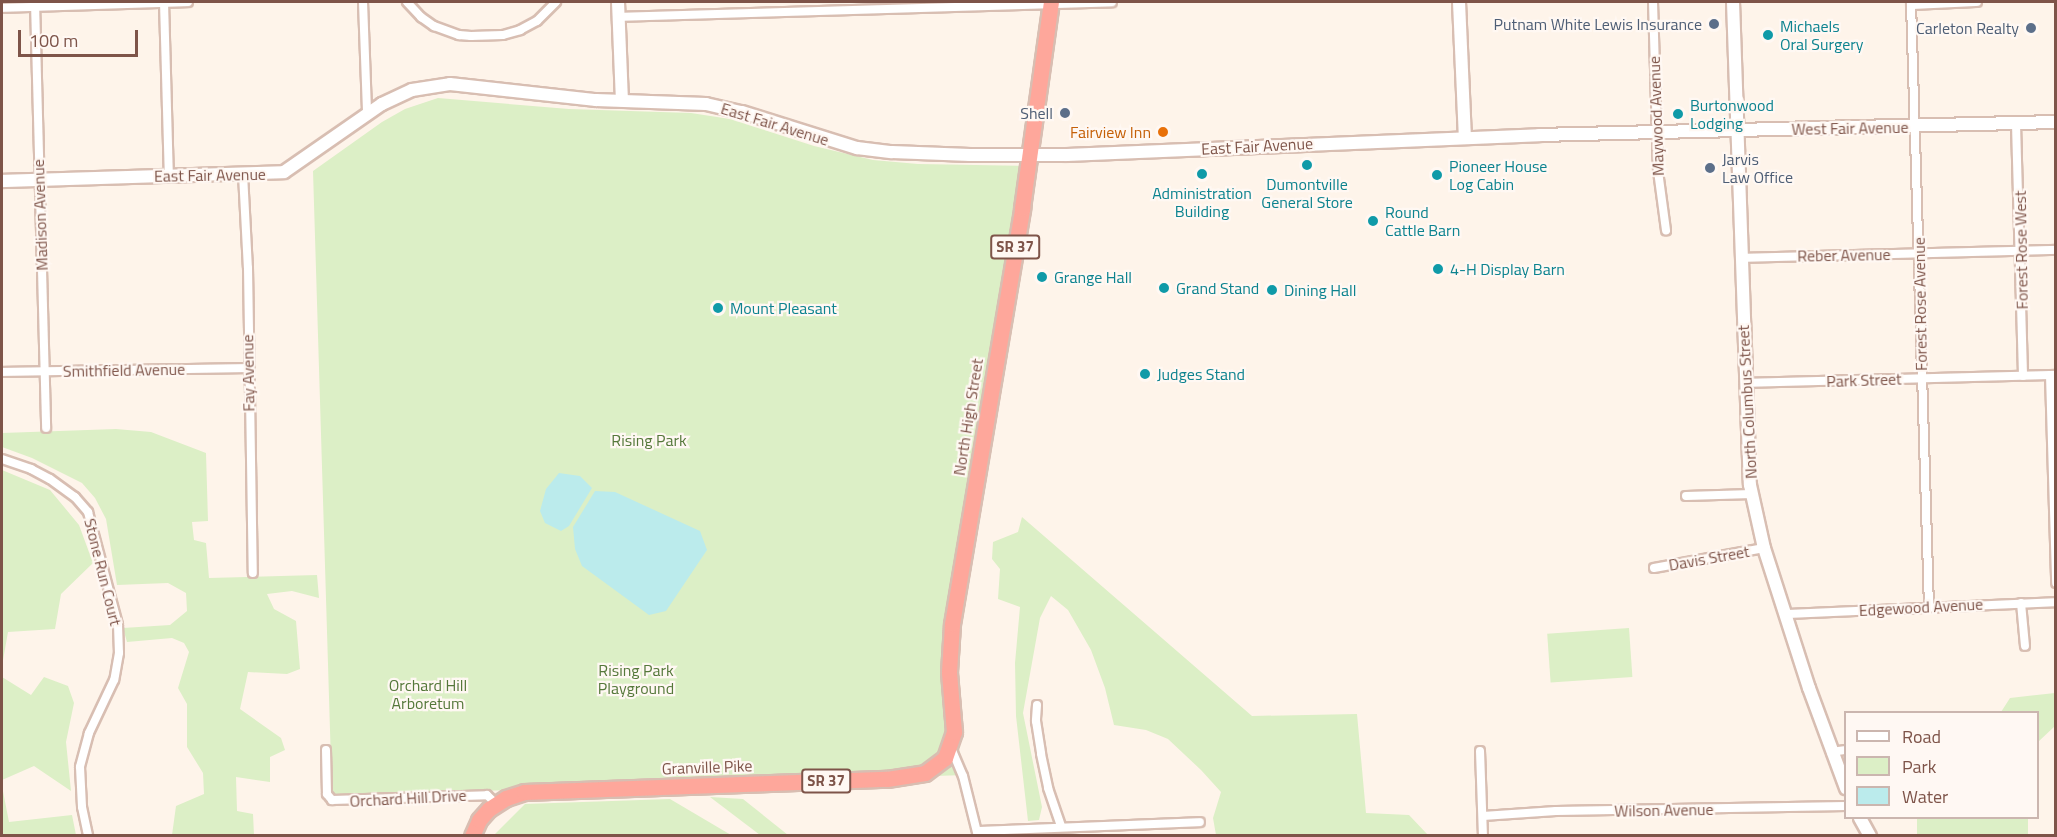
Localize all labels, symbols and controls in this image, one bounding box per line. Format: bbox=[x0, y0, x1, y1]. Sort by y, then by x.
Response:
place label: Putnam White Lewis Insurance bbox=[1494, 14, 1702, 34]
place label: Michaels Oral Surgery bbox=[1780, 16, 1863, 54]
marker: Putnam White Lewis Insurance bbox=[1707, 17, 1721, 31]
scale bar bbox=[21, 18, 141, 56]
place label: Carleton Realty bbox=[1916, 18, 2019, 38]
marker: Carleton Realty bbox=[2024, 21, 2038, 35]
text: 100 m bbox=[29, 27, 78, 54]
marker: Michaels Oral Surgery bbox=[1761, 28, 1775, 42]
street label: Maywood Avenue bbox=[1644, 56, 1668, 176]
place label: Burtonwood Lodging bbox=[1690, 95, 1774, 133]
street label: East Fair Avenue bbox=[719, 98, 831, 150]
place label: Shell bbox=[1020, 103, 1053, 123]
marker: Shell bbox=[1058, 106, 1072, 120]
marker: Burtonwood Lodging bbox=[1671, 107, 1685, 121]
street label: West Fair Avenue bbox=[1791, 117, 1909, 139]
place label: Fairview Inn bbox=[1070, 122, 1151, 142]
marker: Fairview Inn bbox=[1156, 125, 1170, 139]
street label: East Fair Avenue bbox=[1201, 133, 1313, 159]
place label: Jarvis Law Office bbox=[1722, 149, 1793, 187]
place label: Pioneer House Log Cabin bbox=[1449, 156, 1547, 194]
marker: Dumontville General Store bbox=[1300, 158, 1314, 172]
street label: Madison Avenue bbox=[28, 159, 52, 271]
marker: Jarvis Law Office bbox=[1703, 161, 1717, 175]
street label: East Fair Avenue bbox=[154, 164, 266, 186]
marker: Administration Building bbox=[1195, 167, 1209, 181]
marker: Pioneer House Log Cabin bbox=[1430, 168, 1444, 182]
place label: Dumontville General Store bbox=[1261, 174, 1353, 212]
place label: Administration Building bbox=[1152, 183, 1252, 221]
street label: Forest Rose West bbox=[2010, 190, 2032, 310]
place label: Round Cattle Barn bbox=[1385, 202, 1460, 240]
marker: Round Cattle Barn bbox=[1366, 214, 1380, 228]
road number: SR 37 bbox=[990, 235, 1040, 259]
street label: Forest Rose Avenue bbox=[1909, 237, 1931, 371]
street label: Reber Avenue bbox=[1797, 245, 1891, 265]
place label: 4-H Display Barn bbox=[1450, 259, 1565, 279]
marker: 4-H Display Barn bbox=[1431, 262, 1445, 276]
place label: Grange Hall bbox=[1054, 267, 1132, 287]
marker: Grange Hall bbox=[1035, 270, 1049, 284]
place label: Grand Stand bbox=[1176, 278, 1259, 298]
place label: Dining Hall bbox=[1284, 280, 1356, 300]
marker: Grand Stand bbox=[1157, 281, 1171, 295]
marker: Dining Hall bbox=[1265, 283, 1279, 297]
place label: Mount Pleasant bbox=[730, 298, 837, 318]
marker: Mount Pleasant bbox=[711, 301, 725, 315]
street label: North Columbus Street bbox=[1733, 325, 1761, 479]
street label: Fay Avenue bbox=[238, 334, 258, 412]
street label: North High Street bbox=[949, 357, 987, 477]
street label: Smithfield Avenue bbox=[63, 359, 185, 381]
place label: Judges Stand bbox=[1157, 364, 1245, 384]
marker: Judges Stand bbox=[1138, 367, 1152, 381]
street label: Park Street bbox=[1826, 369, 1902, 391]
park label: Rising Park bbox=[611, 430, 687, 450]
street label: Stone Run Court bbox=[80, 516, 126, 628]
street label: Davis Street bbox=[1667, 541, 1751, 575]
street label: Edgewood Avenue bbox=[1858, 594, 1984, 620]
park label: Rising Park Playground bbox=[598, 660, 674, 698]
park label: Orchard Hill Arboretum bbox=[389, 675, 467, 713]
legend bbox=[1844, 711, 2039, 819]
text: Road bbox=[1902, 723, 1941, 750]
text: Park bbox=[1902, 753, 1936, 780]
street label: Granville Pike bbox=[661, 756, 753, 778]
road number: SR 37 bbox=[800, 769, 852, 793]
text: Water bbox=[1902, 783, 1948, 810]
street label: Orchard Hill Drive bbox=[349, 785, 467, 811]
street label: Wilson Avenue bbox=[1614, 800, 1714, 820]

